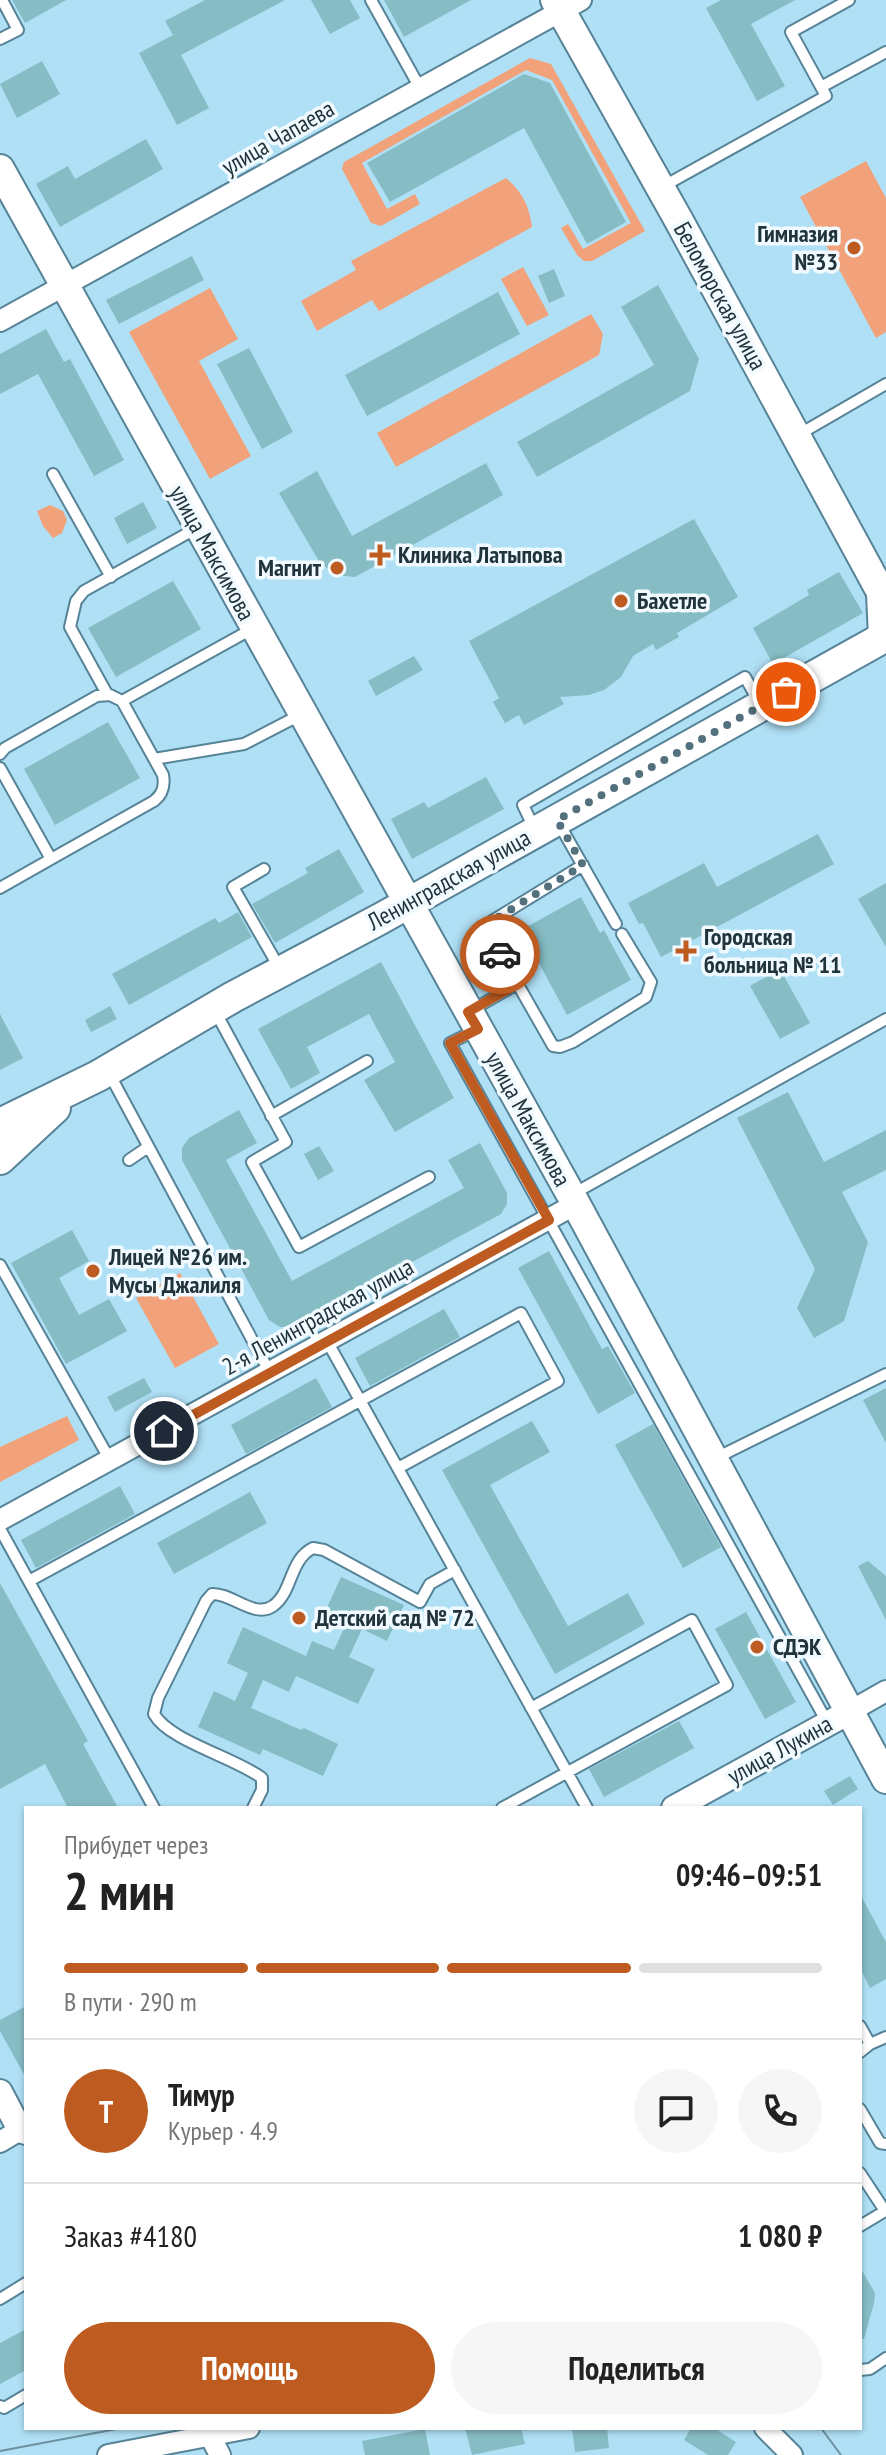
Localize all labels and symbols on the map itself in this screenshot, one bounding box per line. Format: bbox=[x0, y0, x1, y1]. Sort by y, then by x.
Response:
street label: улица Чапаева bbox=[216, 93, 340, 182]
street label: Беломорская улица bbox=[667, 216, 774, 375]
place label: Гимназия №33 bbox=[757, 218, 838, 277]
marker: Гимназия №33 bbox=[845, 239, 863, 257]
street label: улица Максимова bbox=[163, 480, 262, 626]
place label: Клиника Латыпова bbox=[398, 539, 563, 570]
marker: Клиника Латыпова bbox=[369, 544, 391, 566]
place label: Магнит bbox=[258, 552, 322, 583]
marker: Магнит bbox=[328, 559, 346, 577]
place label: Бахетле bbox=[637, 585, 707, 616]
marker: Бахетле bbox=[612, 592, 630, 610]
pin bbox=[752, 658, 820, 726]
street label: Ленинградская улица bbox=[361, 822, 536, 938]
courier bbox=[460, 914, 540, 994]
place label: Городская больница № 11 bbox=[704, 921, 841, 980]
marker: Городская больница № 11 bbox=[675, 940, 697, 962]
street label: улица Максимова bbox=[479, 1046, 578, 1192]
place label: Лицей №26 им. Мусы Джалиля bbox=[108, 1241, 247, 1300]
street label: 2-я Ленинградская улица bbox=[217, 1251, 419, 1382]
marker: Лицей №26 им. Мусы Джалиля bbox=[84, 1262, 102, 1280]
pin bbox=[130, 1397, 198, 1465]
place label: Детский сад № 72 bbox=[315, 1602, 475, 1633]
marker: Детский сад № 72 bbox=[290, 1609, 308, 1627]
place label: СДЭК bbox=[773, 1631, 822, 1662]
marker: СДЭК bbox=[748, 1638, 766, 1656]
street label: улица Лукина bbox=[722, 1708, 838, 1791]

